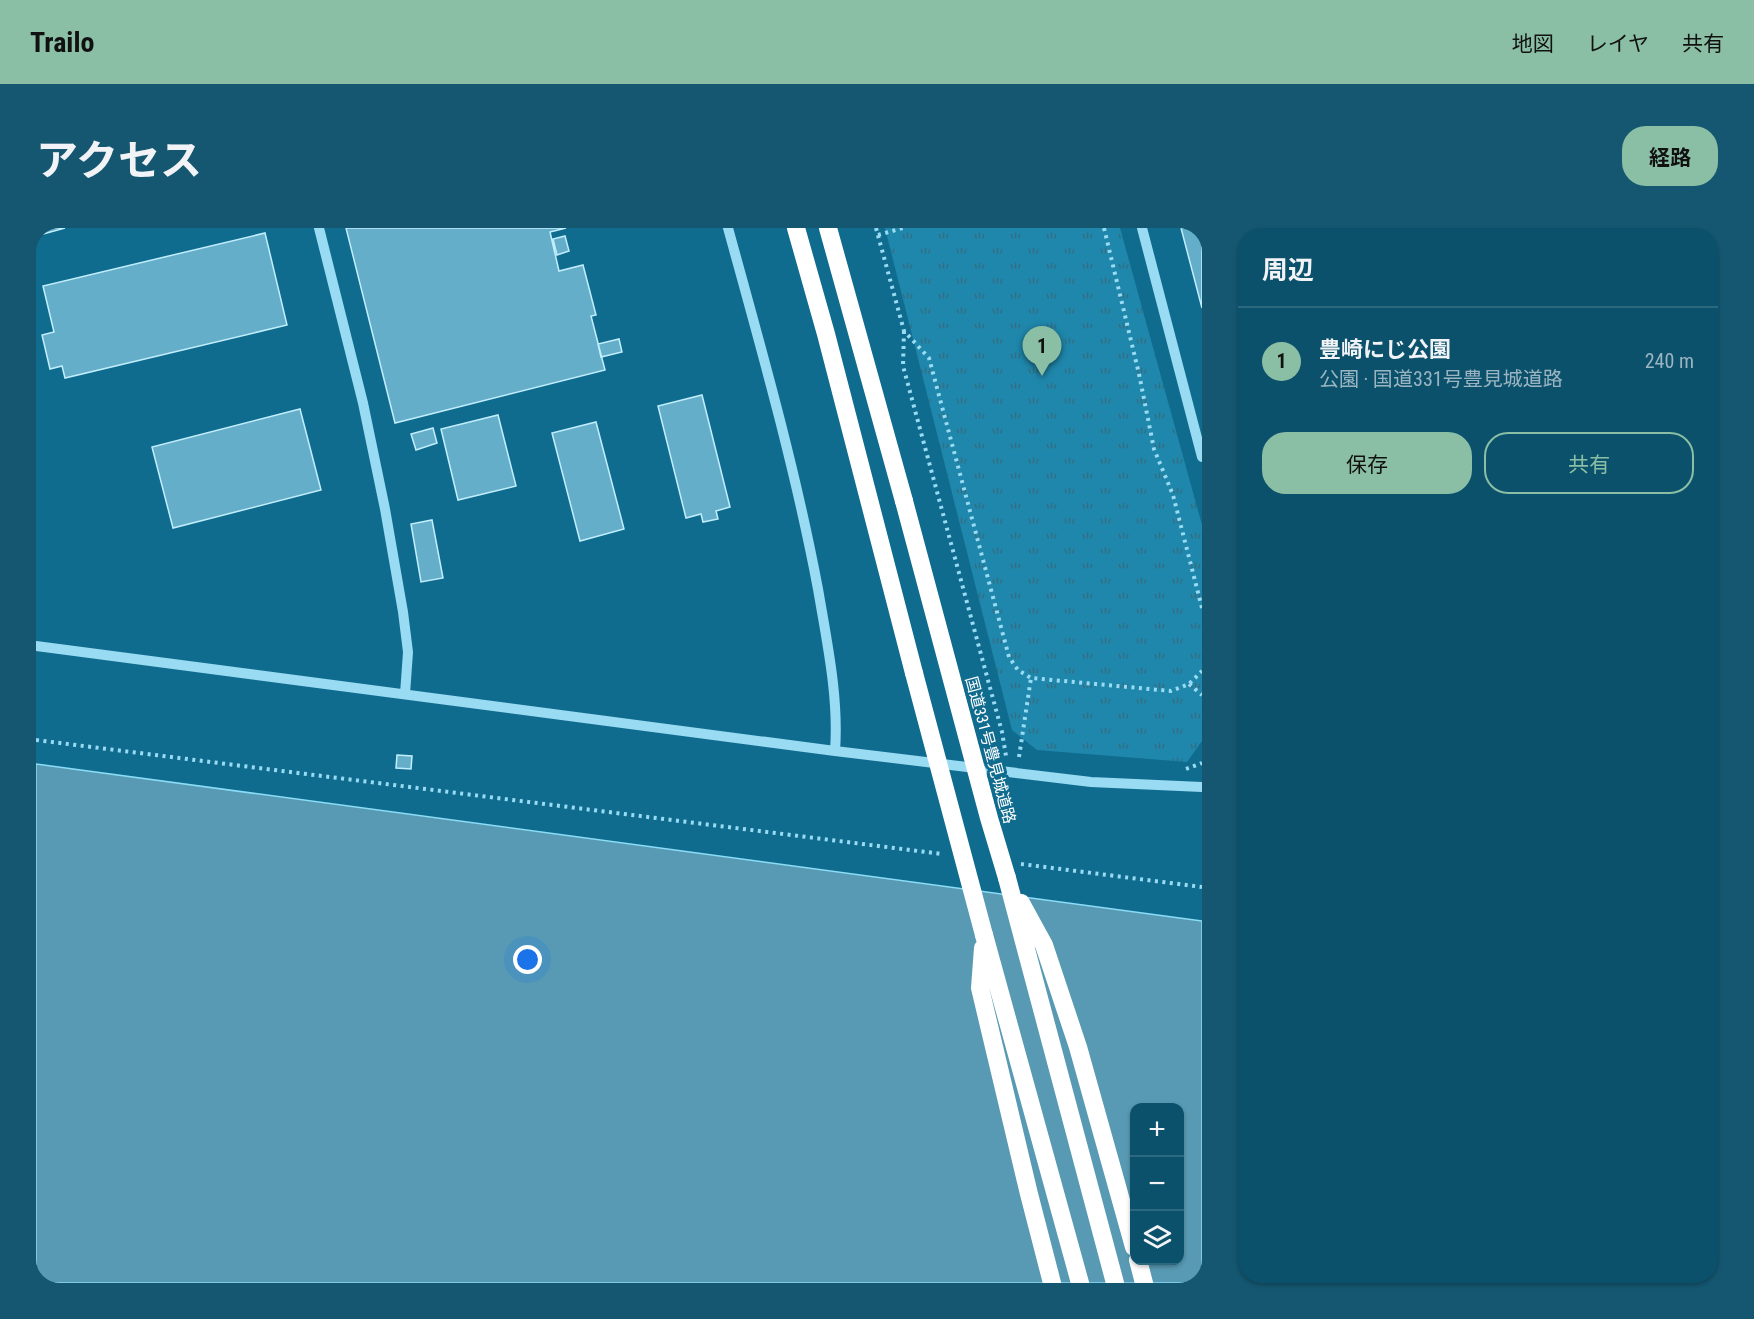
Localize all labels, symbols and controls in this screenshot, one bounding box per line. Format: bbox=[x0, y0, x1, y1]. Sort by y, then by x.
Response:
text: Trailo bbox=[30, 26, 94, 59]
text: 地図 bbox=[1512, 32, 1554, 56]
text: レイヤ bbox=[1587, 32, 1649, 56]
text: 共有 bbox=[1682, 32, 1724, 56]
button: 経路 bbox=[1622, 126, 1718, 186]
text: アクセス bbox=[36, 136, 202, 185]
text: 周辺 bbox=[1262, 255, 1314, 285]
pin: 1 bbox=[1022, 326, 1062, 376]
text: 豊崎にじ公園 bbox=[1319, 337, 1451, 362]
text: 1 bbox=[1276, 349, 1287, 373]
text: 240 m bbox=[1645, 349, 1694, 373]
text: 公園 · 国道331号豊見城道路 bbox=[1319, 367, 1563, 391]
button: 保存 bbox=[1262, 432, 1472, 494]
button: 共有 bbox=[1484, 432, 1694, 494]
street label: 国道331号豊見城道路 bbox=[962, 674, 1019, 826]
your location bbox=[513, 945, 542, 974]
map controls bbox=[1130, 1103, 1184, 1265]
button: + bbox=[1130, 1103, 1184, 1157]
button: − bbox=[1130, 1157, 1184, 1211]
button: layers bbox=[1130, 1211, 1184, 1265]

